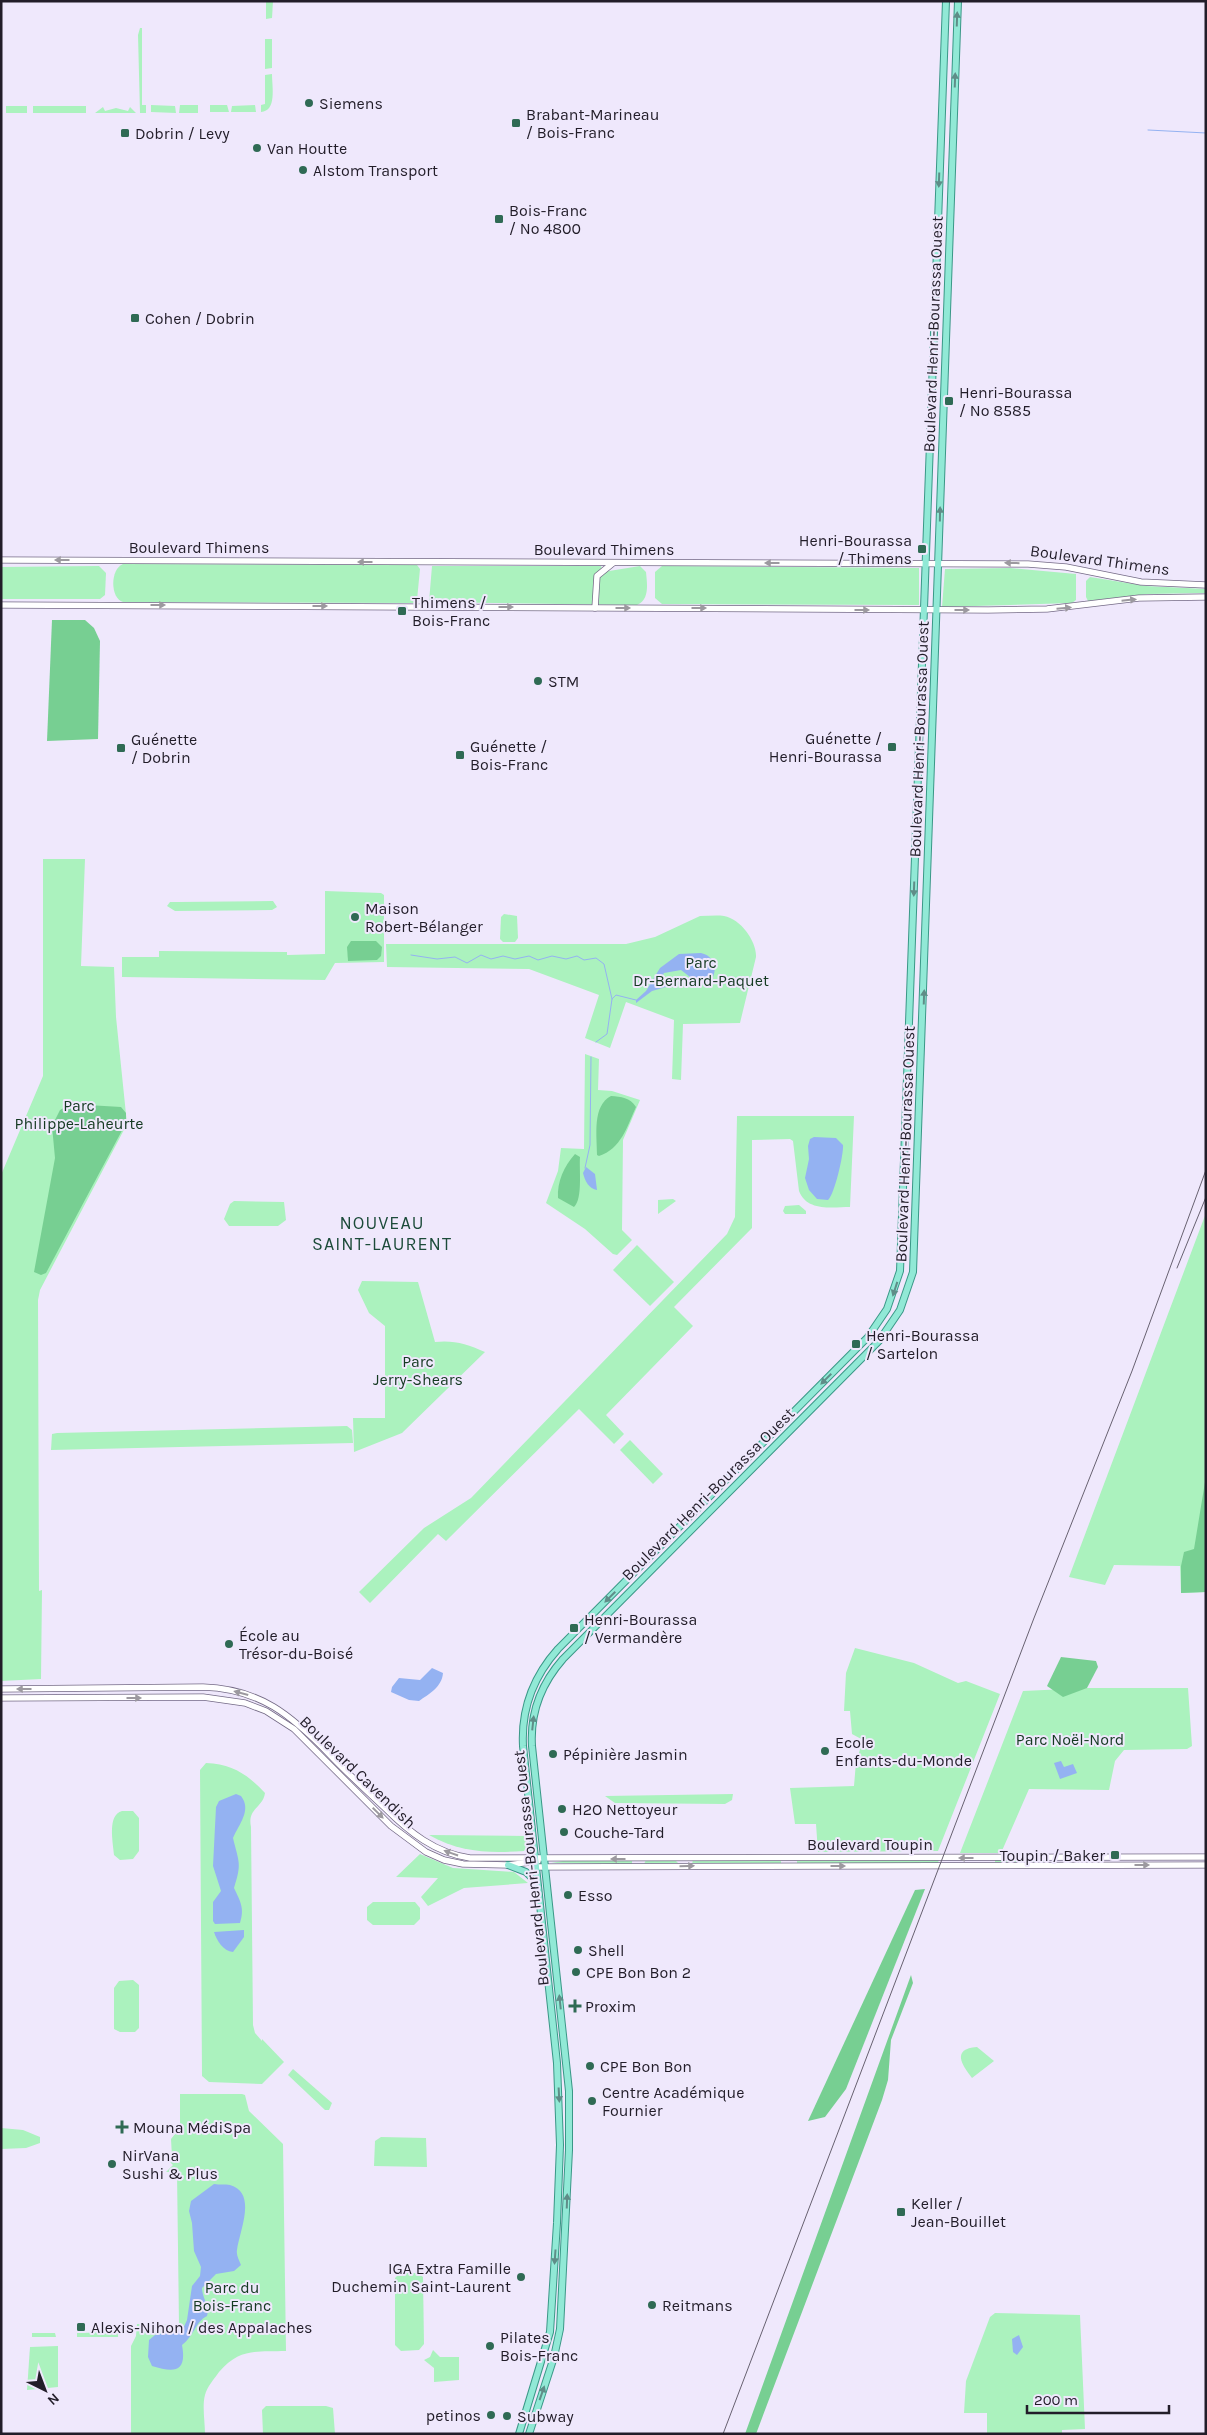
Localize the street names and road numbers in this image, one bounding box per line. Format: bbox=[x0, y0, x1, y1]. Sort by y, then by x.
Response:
street label: Boulevard Henri-Bourassa Ouest bbox=[919, 215, 947, 453]
street label: Boulevard Thimens bbox=[129, 538, 269, 557]
street label: Boulevard Thimens bbox=[534, 540, 674, 559]
street label: Boulevard Thimens bbox=[1029, 541, 1171, 579]
street label: Boulevard Henri-Bourassa Ouest bbox=[905, 620, 933, 858]
street label: Boulevard Henri-Bourassa Ouest bbox=[891, 1025, 919, 1263]
street label: Boulevard Henri-Bourassa Ouest bbox=[618, 1404, 798, 1584]
street label: Boulevard Cavendish bbox=[296, 1712, 420, 1832]
street label: Boulevard Henri-Bourassa Ouest bbox=[509, 1749, 553, 1987]
street label: Boulevard Toupin bbox=[807, 1835, 933, 1854]

